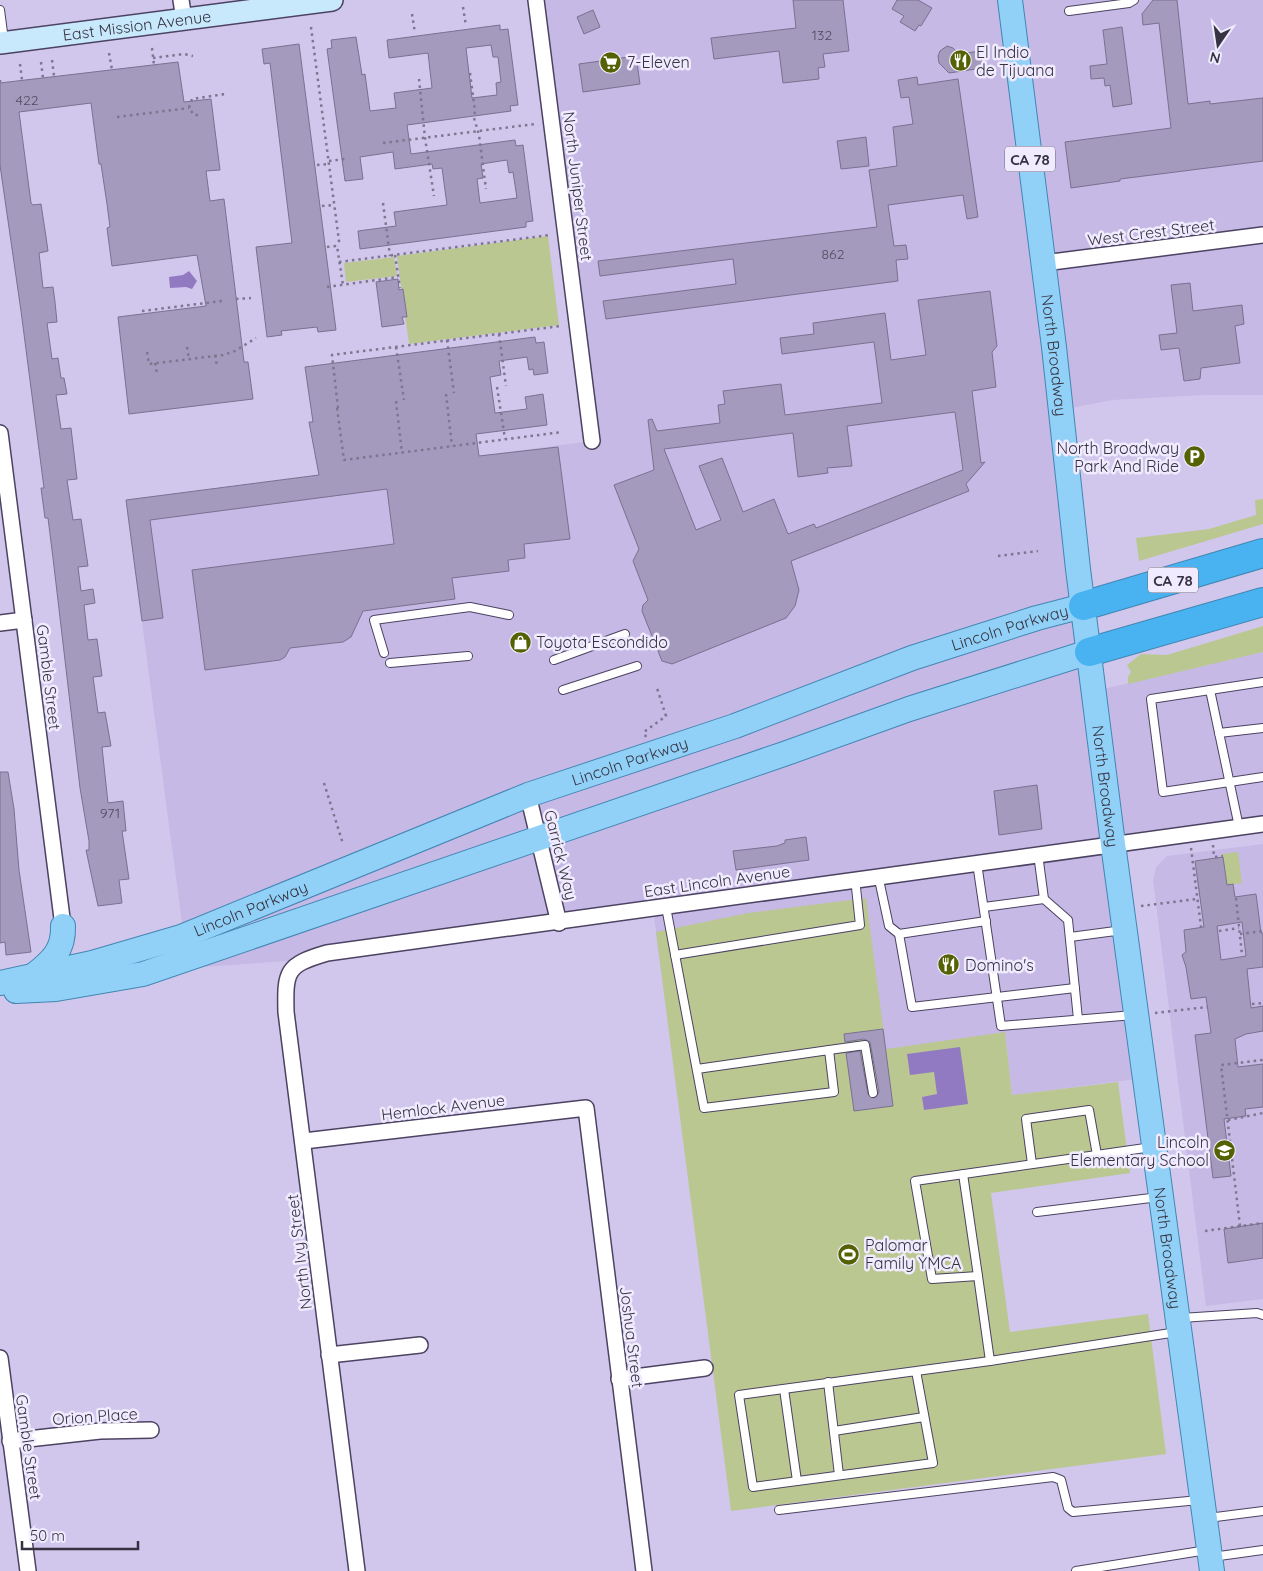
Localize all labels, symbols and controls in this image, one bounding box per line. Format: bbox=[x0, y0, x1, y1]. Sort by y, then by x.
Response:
street label: East Mission Avenue bbox=[62, 6, 212, 45]
north arrow bbox=[1193, 20, 1243, 70]
house number: 132 bbox=[812, 26, 832, 44]
place label: El Indio de Tijuana bbox=[976, 42, 1054, 80]
text: N bbox=[1208, 48, 1222, 68]
restaurant icon: El Indio de Tijuana bbox=[948, 49, 972, 73]
supermarket icon: 7-Eleven bbox=[599, 50, 623, 74]
place label: 7-Eleven bbox=[627, 52, 690, 72]
house number: 422 bbox=[16, 91, 39, 109]
street label: North Juniper Street bbox=[559, 110, 597, 262]
road number: CA 78 bbox=[1005, 146, 1055, 172]
street label: West Crest Street bbox=[1086, 214, 1216, 250]
house number: 862 bbox=[822, 245, 845, 263]
street label: North Broadway bbox=[1037, 293, 1071, 417]
place label: North Broadway Park And Ride bbox=[1056, 438, 1179, 476]
parking icon: North Broadway Park And Ride bbox=[1183, 445, 1207, 469]
road number: CA 78 bbox=[1148, 568, 1198, 592]
street label: Lincoln Parkway bbox=[949, 600, 1070, 655]
street label: Gamble Street bbox=[33, 623, 65, 731]
shop icon: Toyota Escondido bbox=[508, 630, 532, 654]
place label: Toyota Escondido bbox=[536, 632, 668, 652]
street label: North Broadway bbox=[1088, 724, 1123, 848]
street label: Lincoln Parkway bbox=[569, 732, 690, 790]
house number: 971 bbox=[100, 804, 120, 822]
street label: Garrick Way bbox=[540, 808, 582, 902]
street label: East Lincoln Avenue bbox=[643, 861, 791, 901]
street label: Lincoln Parkway bbox=[191, 876, 310, 941]
restaurant icon: Domino's bbox=[937, 953, 961, 977]
place label: Domino's bbox=[965, 955, 1034, 975]
street label: Hemlock Avenue bbox=[380, 1090, 506, 1124]
place label: Lincoln Elementary School bbox=[1070, 1132, 1209, 1170]
school or university icon: Lincoln Elementary School bbox=[1213, 1139, 1237, 1163]
street label: North Broadway bbox=[1150, 1186, 1186, 1310]
street label: North Ivy Street bbox=[282, 1193, 316, 1311]
place label: Palomar Family YMCA bbox=[865, 1235, 961, 1273]
sports icon: Palomar Family YMCA bbox=[837, 1242, 861, 1266]
street label: Joshua Street bbox=[616, 1285, 648, 1389]
street label: Gamble Street bbox=[12, 1393, 46, 1501]
street label: Orion Place bbox=[52, 1403, 138, 1429]
scale bar bbox=[22, 1518, 139, 1550]
text: 50 m bbox=[30, 1526, 65, 1545]

